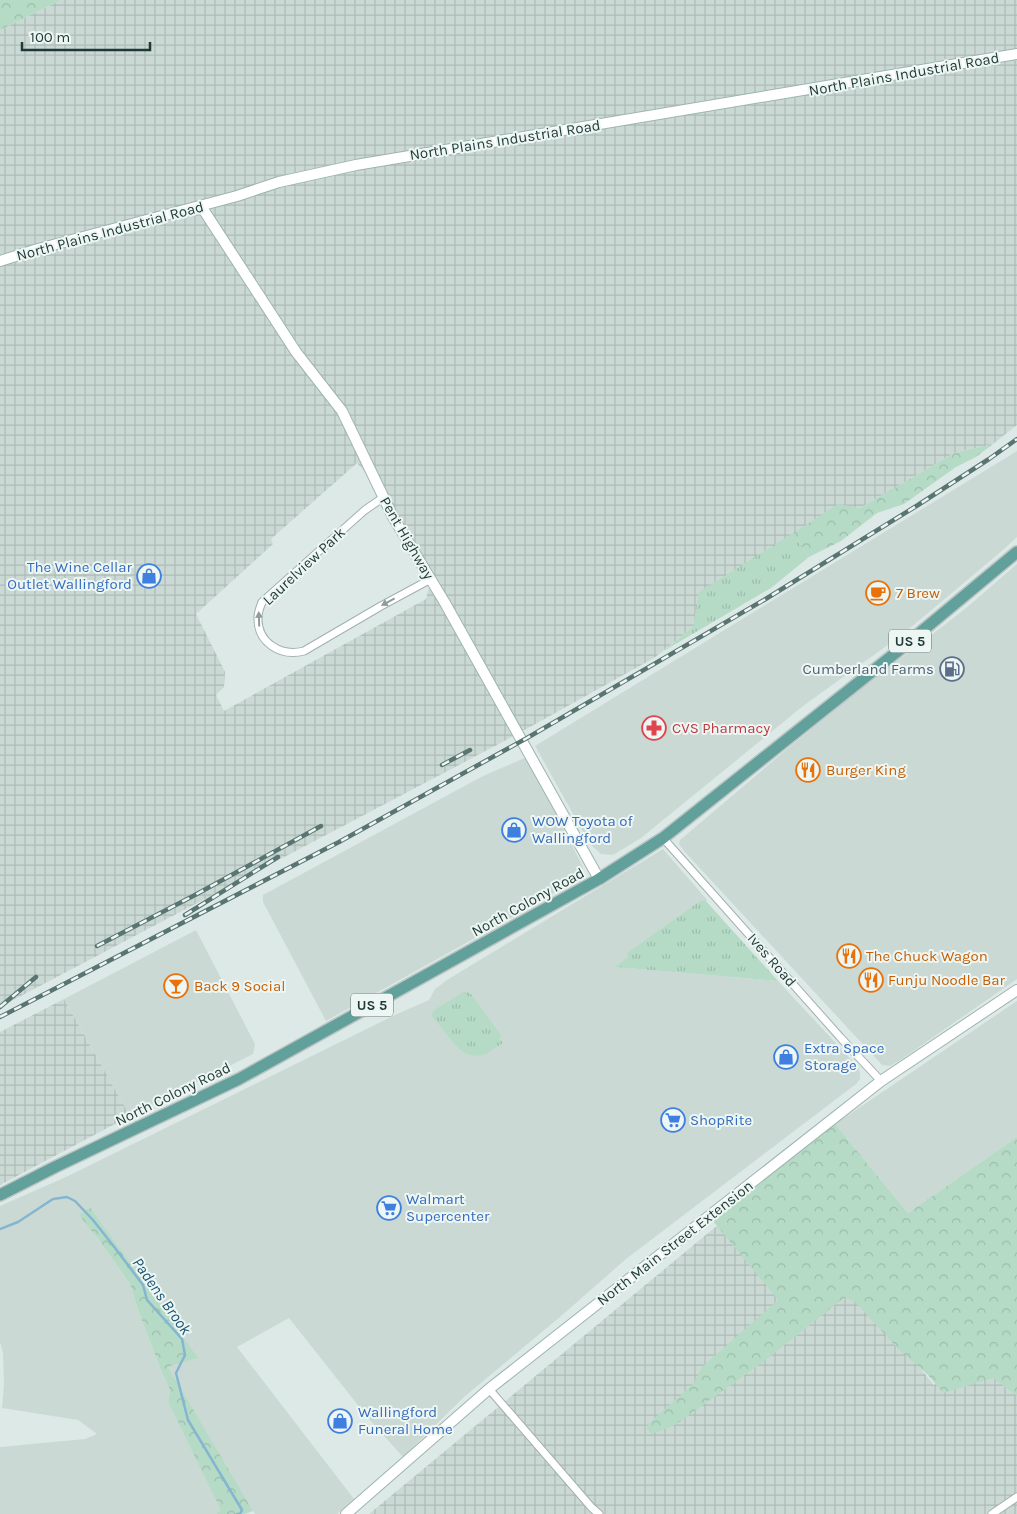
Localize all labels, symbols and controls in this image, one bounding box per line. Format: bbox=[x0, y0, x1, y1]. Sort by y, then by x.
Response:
scale bar bbox=[22, 20, 150, 52]
text: 100 m bbox=[30, 28, 70, 46]
street label: North Plains Industrial Road bbox=[807, 48, 1001, 100]
street label: North Plains Industrial Road bbox=[408, 116, 602, 164]
street label: North Plains Industrial Road bbox=[14, 197, 206, 265]
street label: Pent Highway bbox=[376, 493, 438, 583]
street label: Laurelview Park bbox=[259, 523, 349, 609]
place label: The Wine Cellar Outlet Wallingford bbox=[7, 558, 133, 593]
shop icon: The Wine Cellar Outlet Wallingford bbox=[136, 563, 162, 589]
cafe icon: 7 Brew bbox=[865, 580, 891, 606]
place label: 7 Brew bbox=[896, 584, 940, 602]
one-way arrow bbox=[381, 598, 395, 606]
one-way arrow bbox=[255, 611, 263, 627]
road number: US 5 bbox=[889, 630, 931, 652]
fuel station icon: Cumberland Farms bbox=[939, 656, 965, 682]
place label: Cumberland Farms bbox=[803, 660, 934, 678]
pharmacy icon: CVS Pharmacy bbox=[641, 715, 667, 741]
place label: CVS Pharmacy bbox=[672, 719, 770, 737]
restaurant icon: Burger King bbox=[795, 757, 821, 783]
place label: Burger King bbox=[826, 761, 906, 779]
place label: WOW Toyota of Wallingford bbox=[532, 812, 633, 847]
shop icon: WOW Toyota of Wallingford bbox=[501, 817, 527, 843]
street label: North Colony Road bbox=[469, 864, 587, 940]
street label: Ives Road bbox=[744, 929, 800, 991]
restaurant icon: The Chuck Wagon bbox=[836, 943, 862, 969]
place label: The Chuck Wagon bbox=[866, 947, 988, 965]
restaurant icon: Funju Noodle Bar bbox=[858, 967, 884, 993]
place label: Funju Noodle Bar bbox=[888, 971, 1006, 989]
bar icon: Back 9 Social bbox=[163, 973, 189, 999]
place label: Back 9 Social bbox=[194, 977, 286, 995]
road number: US 5 bbox=[351, 994, 393, 1016]
place label: Extra Space Storage bbox=[804, 1039, 885, 1074]
shop icon: Extra Space Storage bbox=[773, 1044, 799, 1070]
street label: North Colony Road bbox=[112, 1058, 234, 1130]
supermarket icon: ShopRite bbox=[660, 1107, 686, 1133]
place label: ShopRite bbox=[690, 1111, 752, 1129]
street label: North Main Street Extension bbox=[593, 1176, 757, 1310]
place label: Walmart Supercenter bbox=[406, 1190, 490, 1225]
supermarket icon: Walmart Supercenter bbox=[376, 1195, 402, 1221]
water label: Padens Brook bbox=[128, 1254, 196, 1339]
place label: Wallingford Funeral Home bbox=[358, 1403, 453, 1438]
shop icon: Wallingford Funeral Home bbox=[327, 1408, 353, 1434]

